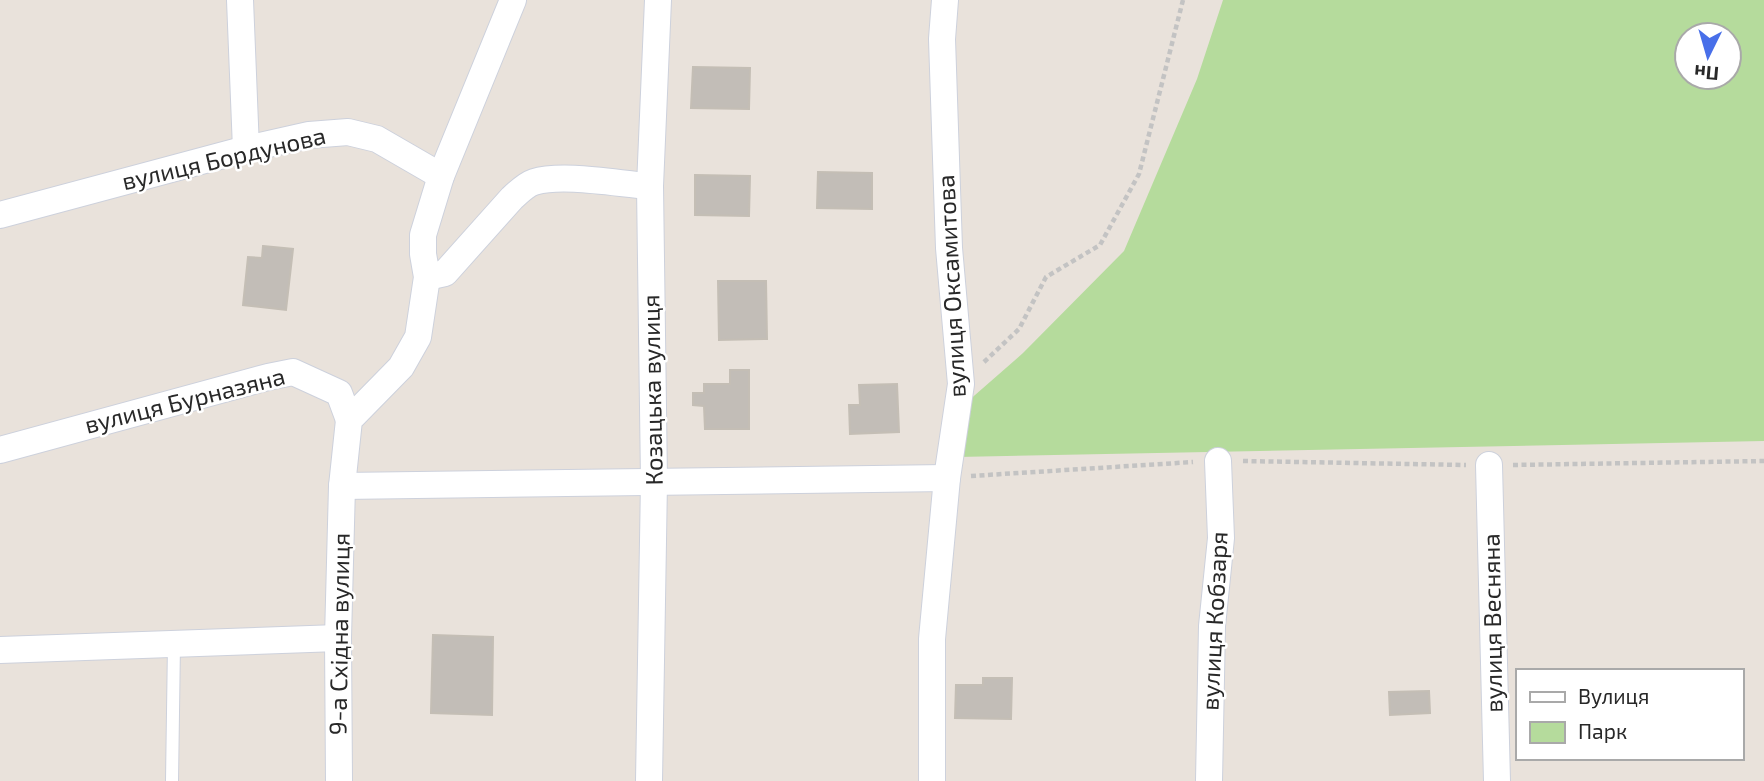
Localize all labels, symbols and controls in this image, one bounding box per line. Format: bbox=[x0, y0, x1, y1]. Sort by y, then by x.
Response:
north arrow bbox=[1673, 21, 1743, 91]
text: Пн bbox=[1693, 61, 1720, 86]
street label: вулиця Бордунова bbox=[119, 120, 329, 196]
street label: вулиця Оксамитова bbox=[930, 174, 972, 398]
street label: Козацька вулиця bbox=[635, 294, 669, 486]
street label: вулиця Бурназяна bbox=[81, 361, 288, 439]
street label: вулиця Кобзаря bbox=[1194, 531, 1234, 711]
street label: 9-а Східна вулиця bbox=[322, 533, 356, 735]
street label: вулиця Весняна bbox=[1475, 533, 1509, 713]
legend bbox=[1516, 669, 1743, 760]
text: Вулиця bbox=[1578, 683, 1649, 709]
text: Парк bbox=[1578, 718, 1627, 743]

